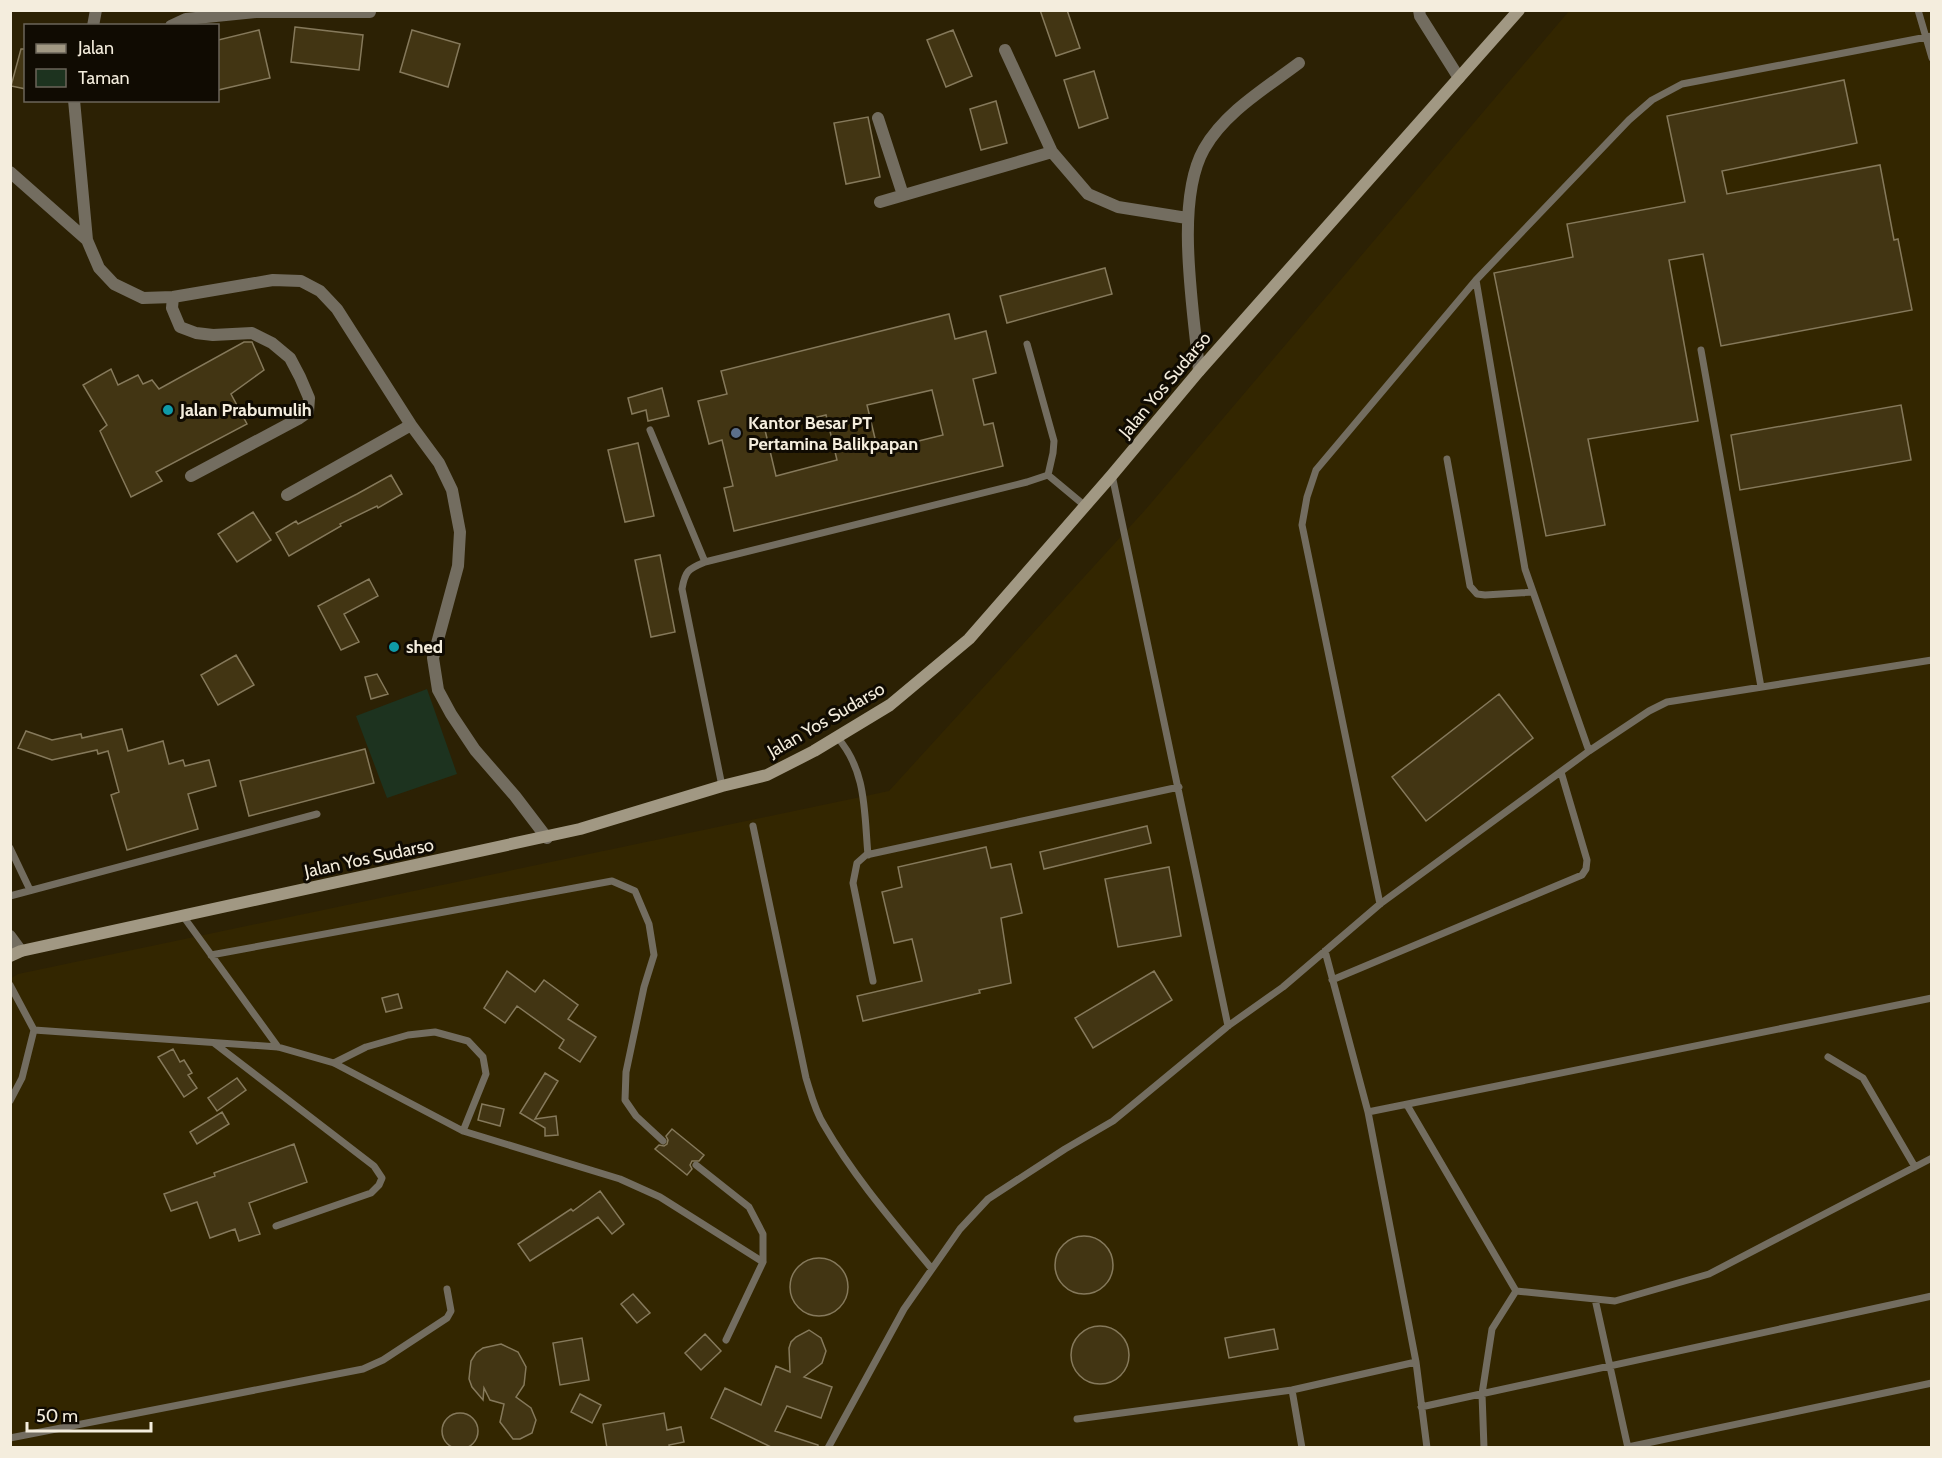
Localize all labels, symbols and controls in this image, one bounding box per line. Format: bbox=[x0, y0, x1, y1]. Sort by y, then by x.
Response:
legend bbox=[24, 24, 219, 102]
text: Jalan bbox=[77, 37, 114, 59]
text: Taman bbox=[78, 67, 130, 89]
street label: Jalan Yos Sudarso bbox=[1114, 327, 1216, 443]
place label: Jalan Prabumulih bbox=[179, 399, 312, 421]
marker: Jalan Prabumulih bbox=[161, 403, 175, 417]
place label: Kantor Besar PT Pertamina Balikpapan bbox=[748, 412, 918, 455]
marker: Kantor Besar PT Pertamina Balikpapan bbox=[729, 426, 743, 440]
place label: shed bbox=[406, 636, 443, 658]
marker: shed bbox=[387, 640, 401, 654]
street label: Jalan Yos Sudarso bbox=[763, 678, 889, 763]
street label: Jalan Yos Sudarso bbox=[301, 834, 436, 883]
scale bar bbox=[27, 1395, 152, 1433]
text: 50 m bbox=[36, 1405, 78, 1427]

